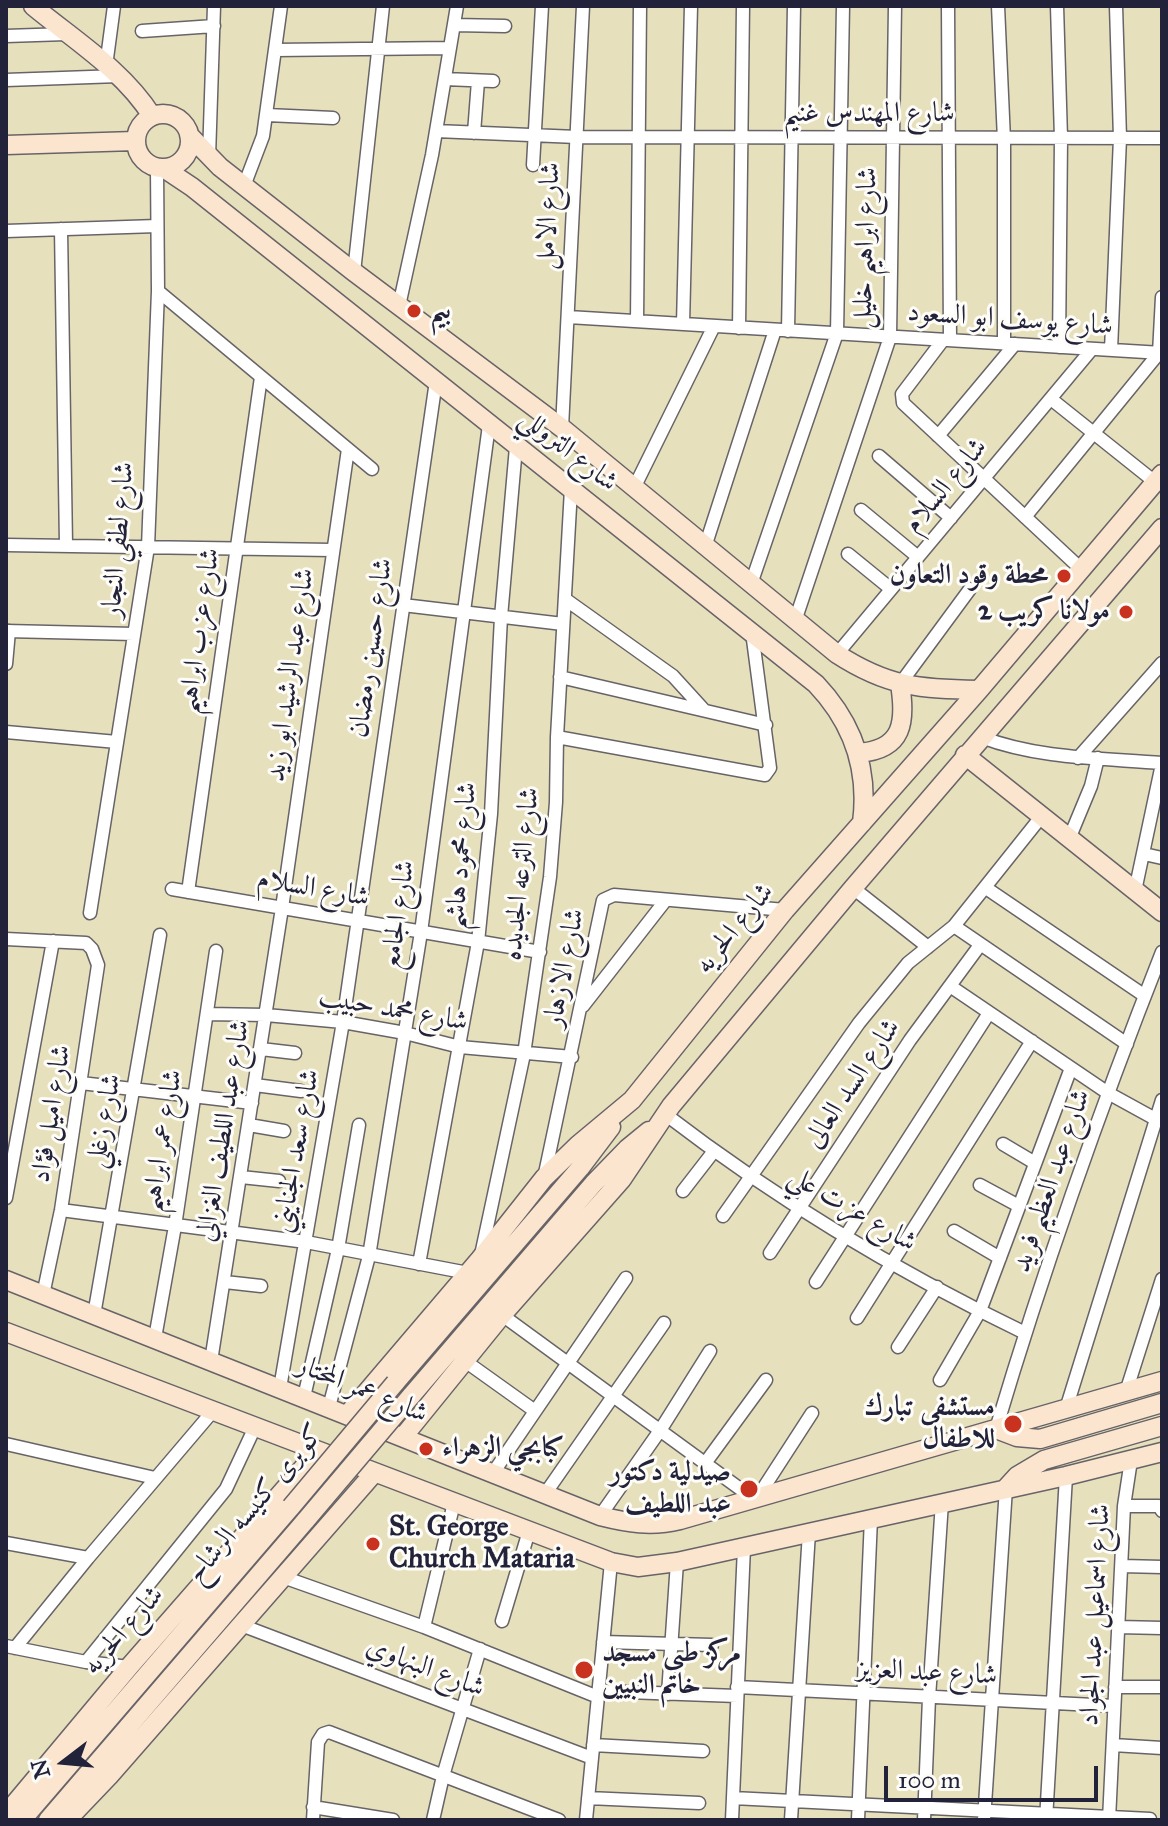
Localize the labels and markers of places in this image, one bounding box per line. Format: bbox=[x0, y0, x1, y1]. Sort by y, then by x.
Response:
place label: بيم bbox=[430, 294, 451, 328]
marker: بيم bbox=[405, 302, 423, 320]
place label: محطة وقود التعاون bbox=[890, 559, 1048, 593]
marker: محطة وقود التعاون bbox=[1055, 567, 1073, 585]
place label: مولانا كريب 2 bbox=[978, 595, 1110, 629]
marker: مولانا كريب 2 bbox=[1117, 603, 1135, 621]
place label: مستشفى تبارك للاطفال bbox=[865, 1391, 995, 1457]
marker: مستشفى تبارك للاطفال bbox=[1002, 1413, 1024, 1435]
place label: كبابجي الزهراء bbox=[442, 1432, 564, 1466]
marker: كبابجي الزهراء bbox=[417, 1440, 435, 1458]
place label: صيدلية دكتور عبد اللطيف bbox=[610, 1456, 731, 1522]
marker: صيدلية دكتور عبد اللطيف bbox=[738, 1478, 760, 1500]
place label: St. George Church Mataria bbox=[389, 1511, 575, 1577]
marker: St. George Church Mataria bbox=[364, 1535, 382, 1553]
place label: مركز طبي مسجد خاتم النبيين bbox=[602, 1637, 741, 1703]
marker: مركز طبي مسجد خاتم النبيين bbox=[573, 1659, 595, 1681]

